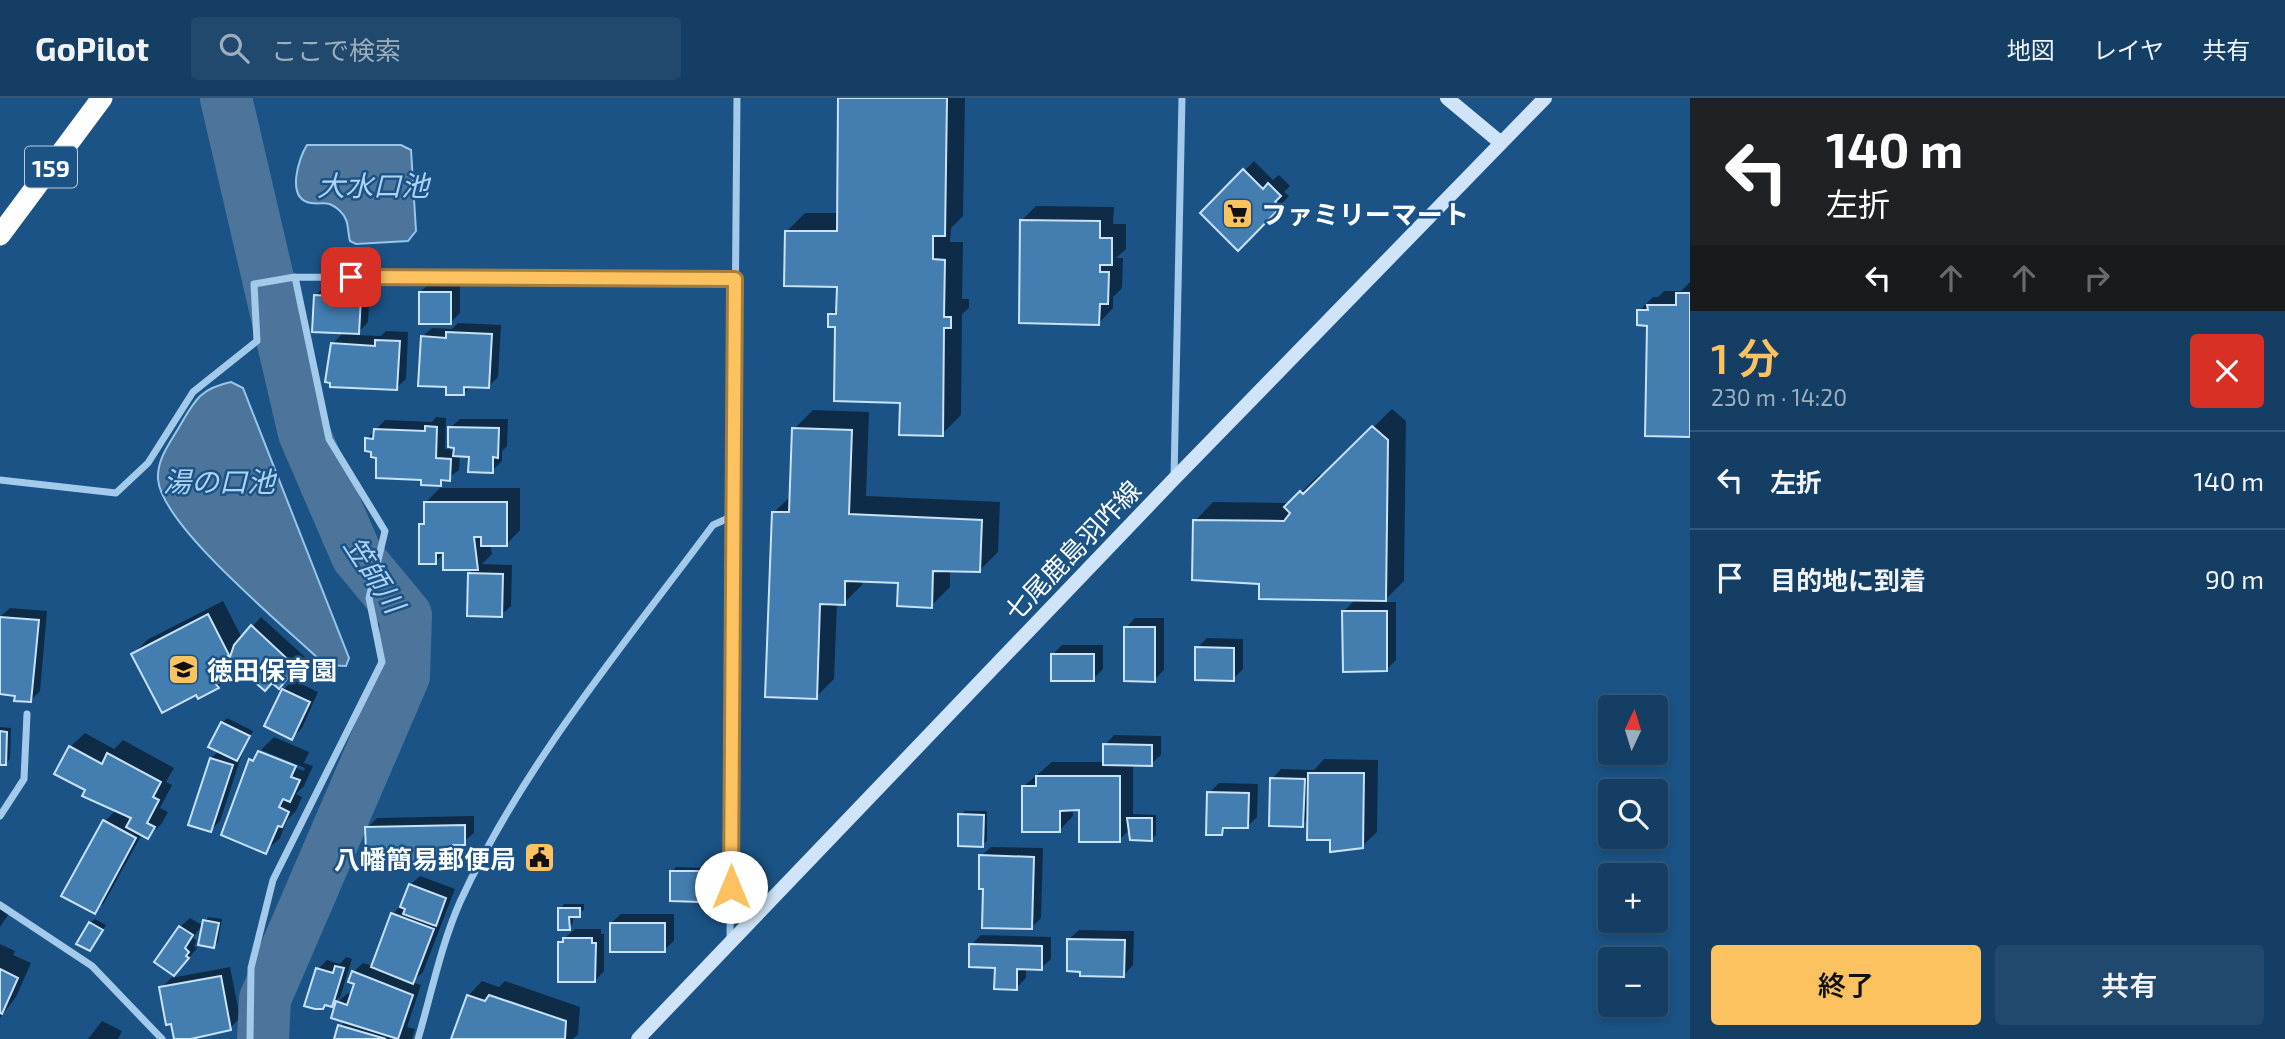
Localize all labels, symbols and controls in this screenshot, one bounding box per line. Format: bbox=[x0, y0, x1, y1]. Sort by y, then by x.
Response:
search box bbox=[191, 17, 681, 80]
text: GoPilot bbox=[35, 28, 149, 68]
icon: search bbox=[215, 29, 253, 67]
text: ここで検索 bbox=[271, 34, 401, 65]
text: 地図 bbox=[2007, 35, 2055, 64]
text: レイヤ bbox=[2093, 35, 2164, 64]
text: 共有 bbox=[2202, 35, 2250, 64]
text: 140 m bbox=[1826, 119, 1963, 178]
icon: left bbox=[1711, 126, 1802, 217]
road number: 159 bbox=[25, 146, 77, 188]
water label: 大水口池 bbox=[317, 168, 432, 202]
text: 左折 bbox=[1826, 184, 1890, 222]
supermarket icon: ファミリーマート bbox=[1221, 196, 1255, 230]
place label: ファミリーマート bbox=[1261, 198, 1469, 229]
pin bbox=[321, 247, 381, 307]
icon: arrive bbox=[332, 258, 370, 296]
icon: left bbox=[1859, 259, 1897, 297]
icon: ahead bbox=[1932, 259, 1970, 297]
icon: ahead bbox=[2005, 259, 2043, 297]
icon: right bbox=[2078, 259, 2116, 297]
text: 1 分 bbox=[1711, 332, 1780, 382]
button: close bbox=[2190, 334, 2264, 408]
text: 230 m · 14:20 bbox=[1711, 383, 1847, 411]
icon: left bbox=[1711, 461, 1749, 499]
water label: 湯の口池 bbox=[163, 464, 278, 498]
text: 140 m bbox=[2193, 465, 2264, 496]
text: 左折 bbox=[1770, 466, 1822, 497]
street label: 七尾鹿島羽咋線 bbox=[998, 474, 1146, 626]
water label: 笠師川 bbox=[338, 530, 414, 621]
icon: arrive bbox=[1711, 559, 1749, 597]
text: 90 m bbox=[2205, 563, 2264, 594]
text: 目的地に到着 bbox=[1770, 564, 1926, 595]
school or university icon: 徳田保育園 bbox=[167, 652, 201, 686]
place label: 徳田保育園 bbox=[207, 654, 337, 685]
north arrow bbox=[1598, 695, 1668, 765]
map controls bbox=[1598, 695, 1668, 1017]
button: search bbox=[1598, 779, 1668, 849]
public building icon: 八幡簡易郵便局 bbox=[522, 841, 556, 875]
place label: 八幡簡易郵便局 bbox=[334, 843, 516, 874]
position arrow bbox=[694, 850, 768, 924]
button: + bbox=[1598, 863, 1668, 933]
button: 終了 bbox=[1711, 945, 1981, 1025]
button: 共有 bbox=[1995, 945, 2264, 1025]
button: − bbox=[1598, 947, 1668, 1017]

